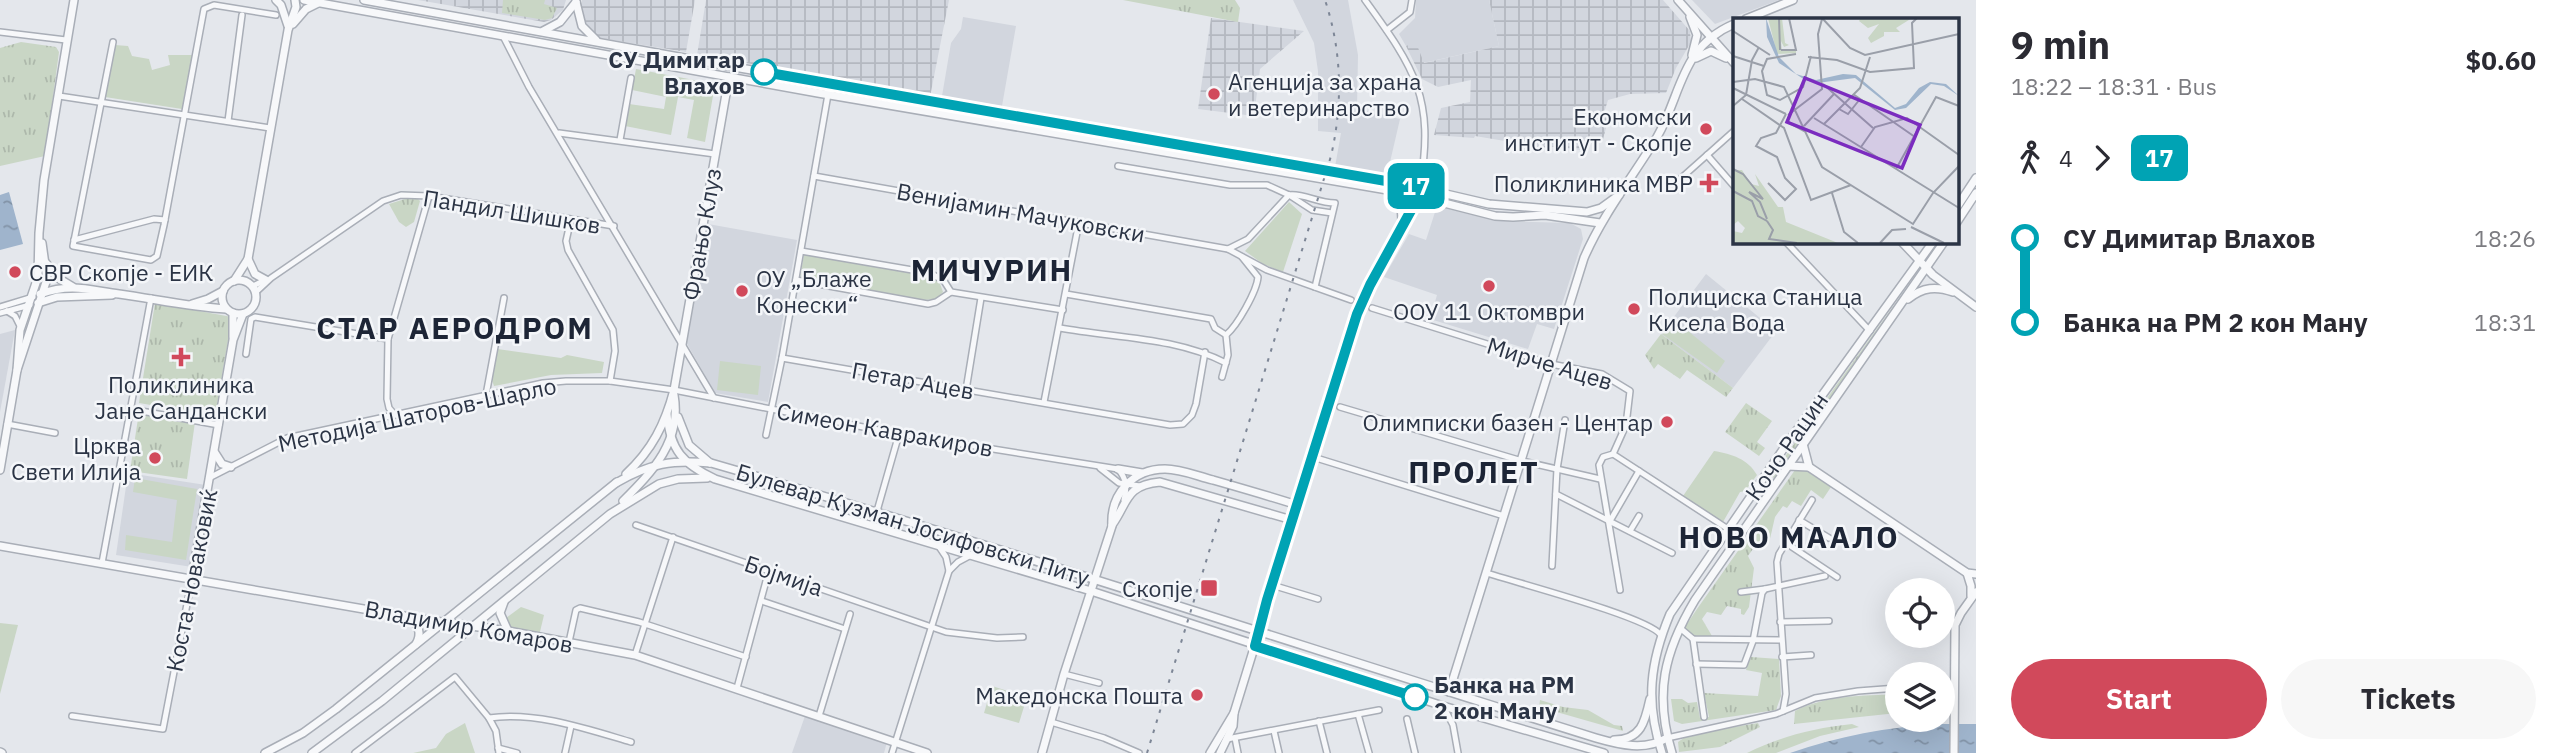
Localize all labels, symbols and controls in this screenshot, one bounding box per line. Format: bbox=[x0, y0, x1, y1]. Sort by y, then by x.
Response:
inset map bbox=[1733, 18, 1958, 243]
text: 9 min bbox=[2011, 20, 2110, 69]
text: $0.60 bbox=[2466, 43, 2536, 77]
place label: СУ Димитар Влахов bbox=[608, 44, 745, 100]
marker: СУ Димитар Влахов bbox=[751, 59, 777, 85]
place label: Агенција за храна и ветеринарство bbox=[1228, 66, 1421, 122]
text: 18:22 – 18:31 · Bus bbox=[2011, 71, 2217, 101]
marker: Агенција за храна и ветеринарство bbox=[1206, 86, 1222, 102]
place label: Економски институт - Скопје bbox=[1504, 101, 1692, 157]
marker: Економски институт - Скопје bbox=[1698, 121, 1714, 137]
icon: walk bbox=[2011, 139, 2049, 177]
icon: forward bbox=[2083, 139, 2121, 177]
text: 17 bbox=[2145, 142, 2174, 174]
text: 4 bbox=[2059, 143, 2073, 173]
line badge: 17 bbox=[1384, 163, 1448, 209]
street label: Фрањо Клуз bbox=[675, 165, 727, 303]
place label: Поликлиника МВР bbox=[1494, 168, 1693, 198]
text: 17 bbox=[1402, 170, 1430, 202]
marker: Поликлиника МВР bbox=[1699, 173, 1719, 193]
street label: Венијамин Мачуковски bbox=[895, 175, 1147, 249]
street label: Пандил Шишков bbox=[421, 182, 603, 240]
text: СУ Димитар Влахов bbox=[2063, 221, 2315, 255]
text: 18:26 bbox=[2474, 223, 2536, 253]
district label: МИЧУРИН bbox=[911, 250, 1073, 289]
place label: СВР Скопје - ЕИК bbox=[29, 257, 214, 287]
place label: ОУ „Блаже Конески“ bbox=[756, 263, 872, 319]
marker: СВР Скопје - ЕИК bbox=[7, 264, 23, 280]
marker: ООУ 11 Октомври bbox=[1481, 278, 1497, 294]
place label: Полициска Станица Кисела Вода bbox=[1648, 281, 1863, 337]
marker: ОУ „Блаже Конески“ bbox=[734, 283, 750, 299]
place label: ООУ 11 Октомври bbox=[1393, 296, 1585, 326]
marker: Полициска Станица Кисела Вода bbox=[1626, 301, 1642, 317]
text: Банка на РМ 2 кон Ману bbox=[2063, 305, 2368, 339]
text: 18:31 bbox=[2474, 307, 2536, 337]
district label: СТАР АЕРОДРОМ bbox=[316, 308, 594, 347]
street label: Мирче Ацев bbox=[1483, 330, 1617, 396]
marker: Поликлиника Јане Сандански bbox=[171, 347, 191, 367]
street label: Петар Ацев bbox=[849, 354, 977, 406]
place label: Поликлиника Јане Сандански bbox=[95, 369, 267, 425]
street label: Методија Шаторов-Шарло bbox=[275, 370, 559, 458]
street label: Кочо Рацин bbox=[1738, 386, 1834, 506]
street label: Симеон Кавракиров bbox=[774, 395, 996, 463]
place label: Олимписки базен - Центар bbox=[1363, 407, 1653, 437]
marker: Олимписки базен - Центар bbox=[1659, 414, 1675, 430]
place label: Црква Свети Илија bbox=[11, 430, 141, 486]
marker: Црква Свети Илија bbox=[147, 450, 163, 466]
district label: ПРОЛЕТ bbox=[1408, 452, 1540, 491]
street label: Булевар Кузман Јосифовски Питу bbox=[733, 456, 1094, 592]
street label: Коста Новаковиќ bbox=[159, 486, 223, 674]
district label: НОВО МААЛО bbox=[1678, 517, 1900, 556]
street label: Бојмија bbox=[741, 548, 827, 602]
place label: Скопје bbox=[1122, 573, 1193, 603]
marker: Скопје bbox=[1199, 578, 1219, 598]
map controls bbox=[1885, 578, 1955, 732]
button: locate bbox=[1885, 578, 1955, 648]
street label: Владимир Комаров bbox=[362, 593, 576, 659]
button: Start bbox=[2011, 659, 2267, 739]
button: Tickets bbox=[2281, 659, 2536, 739]
button: layers bbox=[1885, 662, 1955, 732]
place label: Банка на РМ 2 кон Ману bbox=[1434, 669, 1575, 725]
place label: Македонска Пошта bbox=[975, 680, 1183, 710]
marker: Банка на РМ 2 кон Ману bbox=[1402, 684, 1428, 710]
marker: Македонска Пошта bbox=[1189, 687, 1205, 703]

